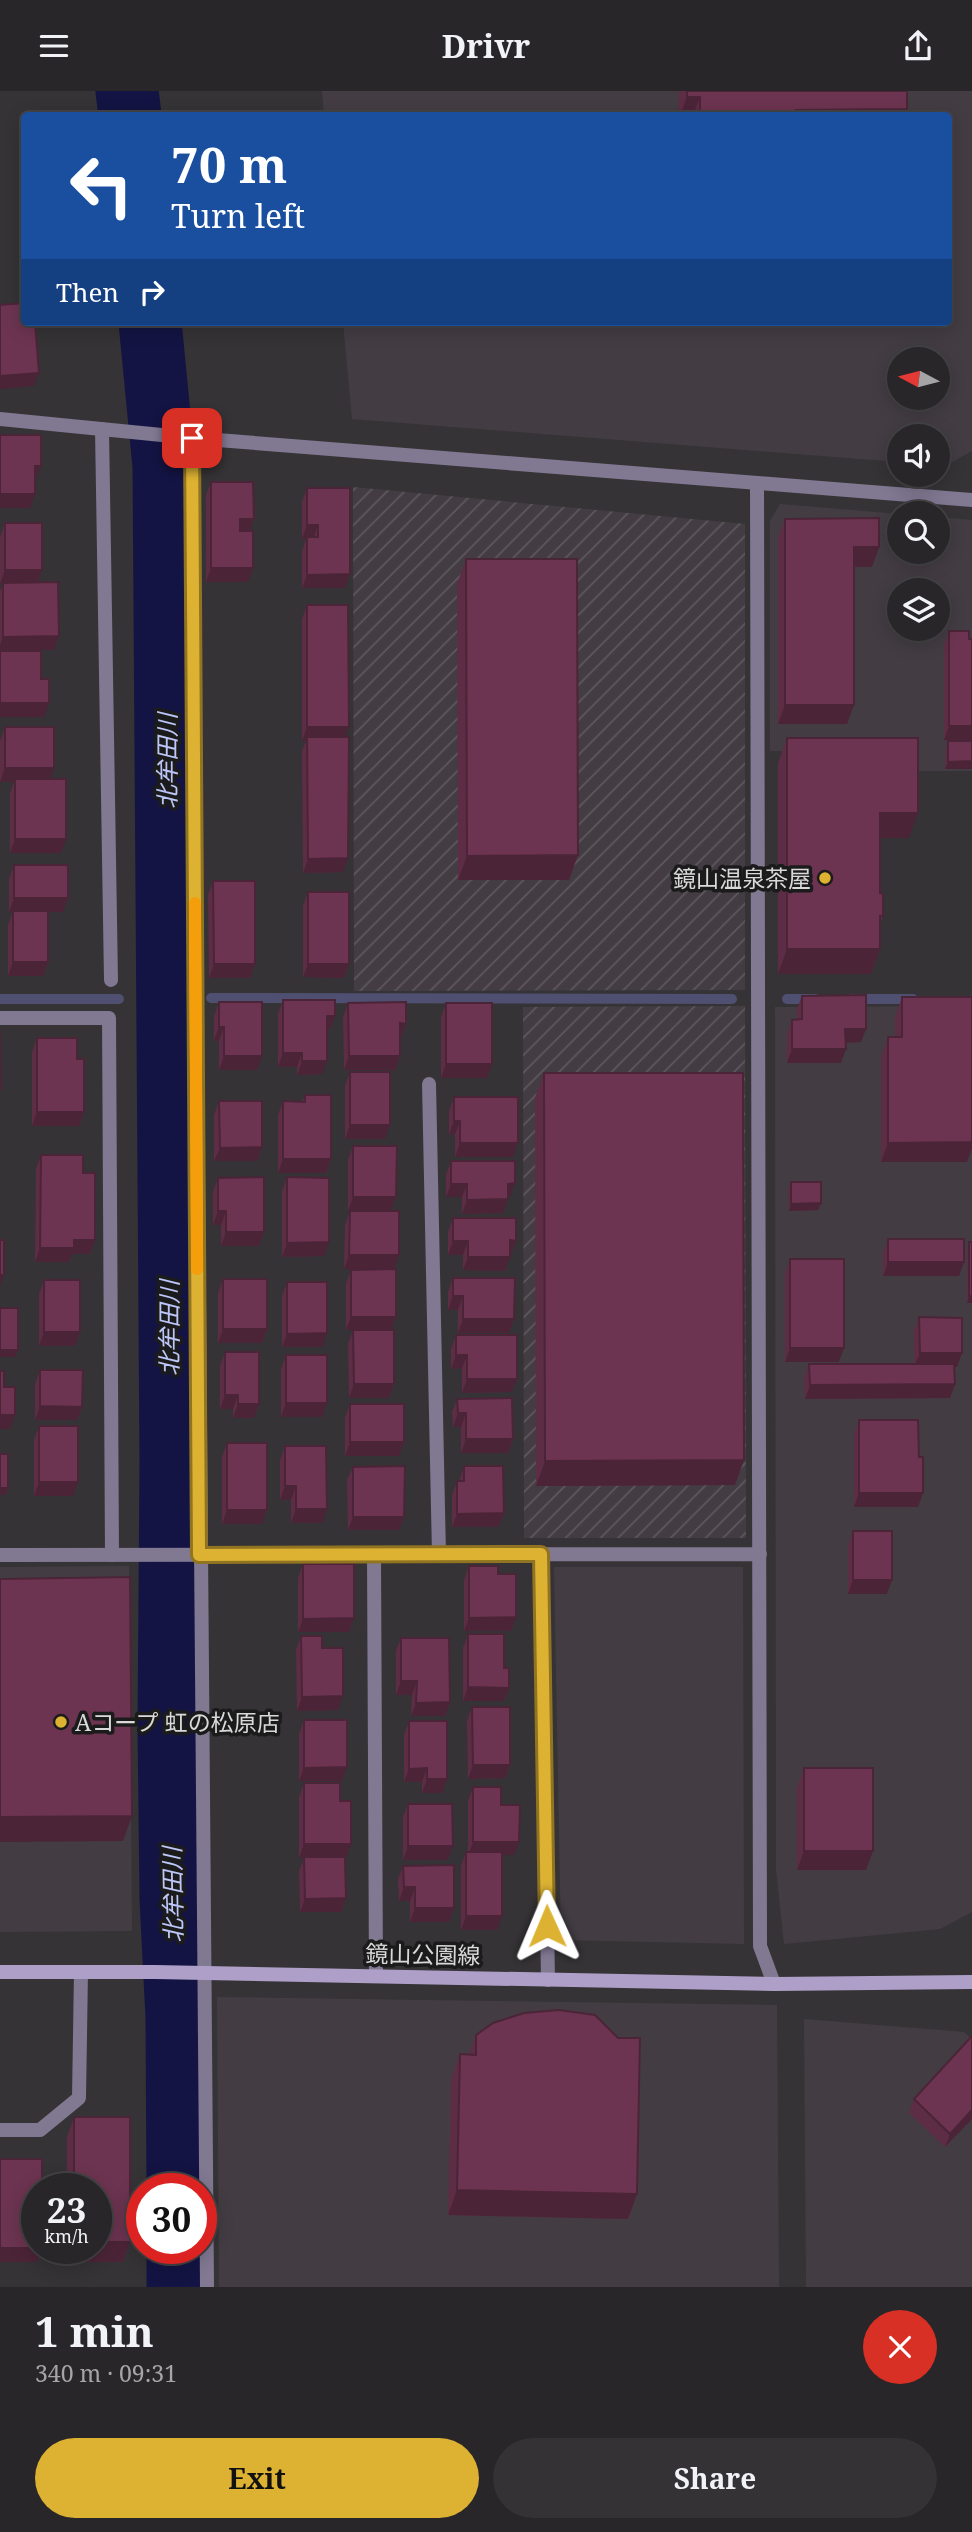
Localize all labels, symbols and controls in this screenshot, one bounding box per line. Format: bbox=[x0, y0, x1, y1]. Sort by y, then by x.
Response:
text: Drivr bbox=[442, 24, 530, 67]
icon: menu bbox=[35, 27, 73, 65]
icon: share bbox=[899, 27, 937, 65]
text: 70 m bbox=[171, 131, 287, 197]
icon: left bbox=[56, 140, 147, 231]
text: Turn left bbox=[171, 194, 305, 237]
icon: right bbox=[133, 273, 171, 311]
text: Then bbox=[56, 274, 119, 310]
north arrow bbox=[887, 347, 950, 409]
map controls bbox=[887, 347, 950, 641]
pin bbox=[162, 408, 222, 468]
icon: arrive bbox=[173, 419, 211, 457]
button: sound bbox=[887, 424, 950, 487]
button: search bbox=[887, 501, 950, 564]
button: layers bbox=[887, 578, 950, 641]
water label: 北牟田川 bbox=[150, 710, 183, 809]
place label: 鏡山温泉茶屋 bbox=[673, 862, 811, 894]
marker: 鏡山温泉茶屋 bbox=[817, 870, 833, 886]
water label: 北牟田川 bbox=[152, 1277, 185, 1376]
place label: Aコープ 虹の松原店 bbox=[75, 1706, 280, 1738]
marker: Aコープ 虹の松原店 bbox=[53, 1714, 69, 1730]
water label: 北牟田川 bbox=[155, 1844, 189, 1943]
position arrow bbox=[510, 1889, 584, 1963]
street label: 鏡山公園線 bbox=[365, 1937, 481, 1971]
speed limit sign: 30 bbox=[126, 2173, 217, 2264]
text: 23 bbox=[47, 2186, 86, 2233]
text: km/h bbox=[44, 2224, 89, 2248]
text: 1 min bbox=[35, 2302, 154, 2359]
button: close bbox=[863, 2310, 937, 2384]
text: 340 m · 09:31 bbox=[35, 2357, 177, 2389]
button: Exit bbox=[35, 2438, 479, 2518]
button: Share bbox=[493, 2438, 937, 2518]

